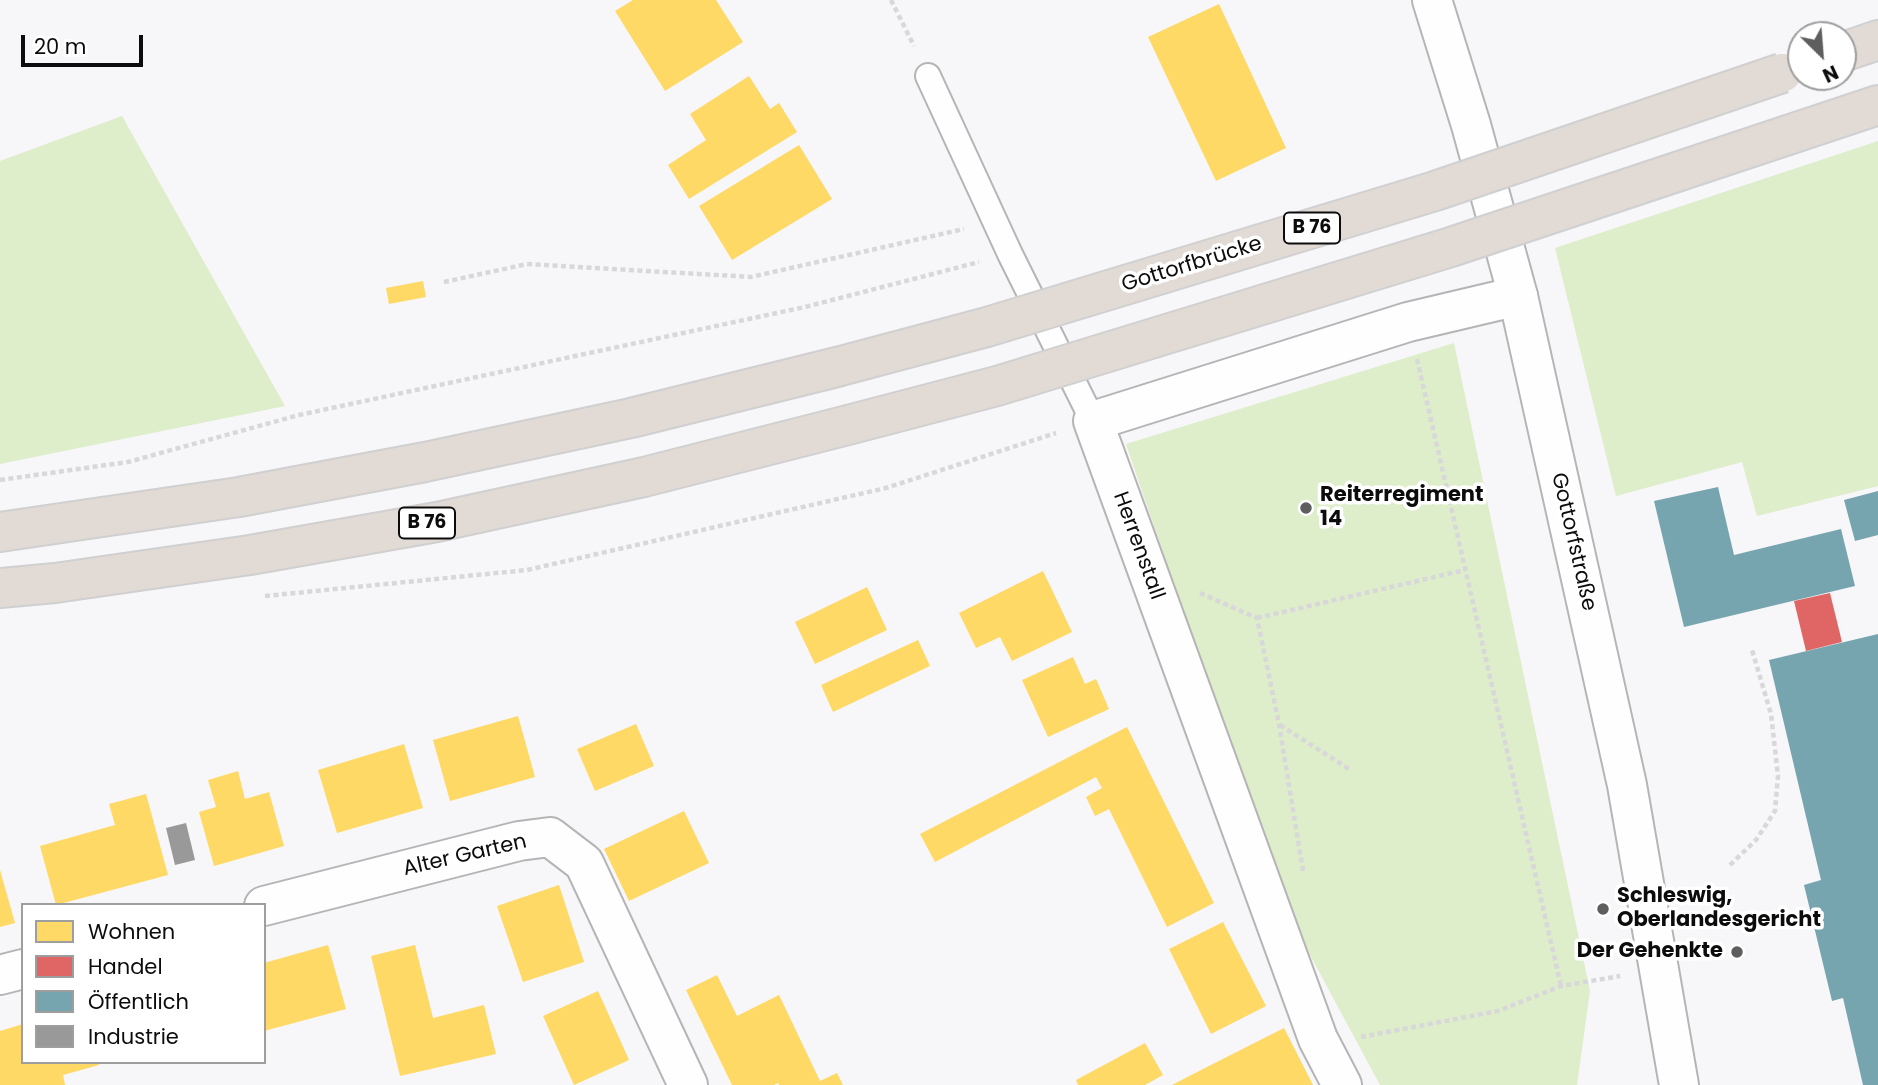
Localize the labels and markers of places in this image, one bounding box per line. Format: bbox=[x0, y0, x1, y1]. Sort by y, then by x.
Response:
place label: Reiterregiment 14 bbox=[1320, 483, 1484, 533]
marker: Reiterregiment 14 bbox=[1298, 500, 1314, 516]
place label: Schleswig, Oberlandesgericht bbox=[1617, 884, 1821, 934]
marker: Schleswig, Oberlandesgericht bbox=[1595, 901, 1611, 917]
place label: Der Gehenkte bbox=[1577, 939, 1723, 965]
marker: Der Gehenkte bbox=[1729, 944, 1745, 960]

